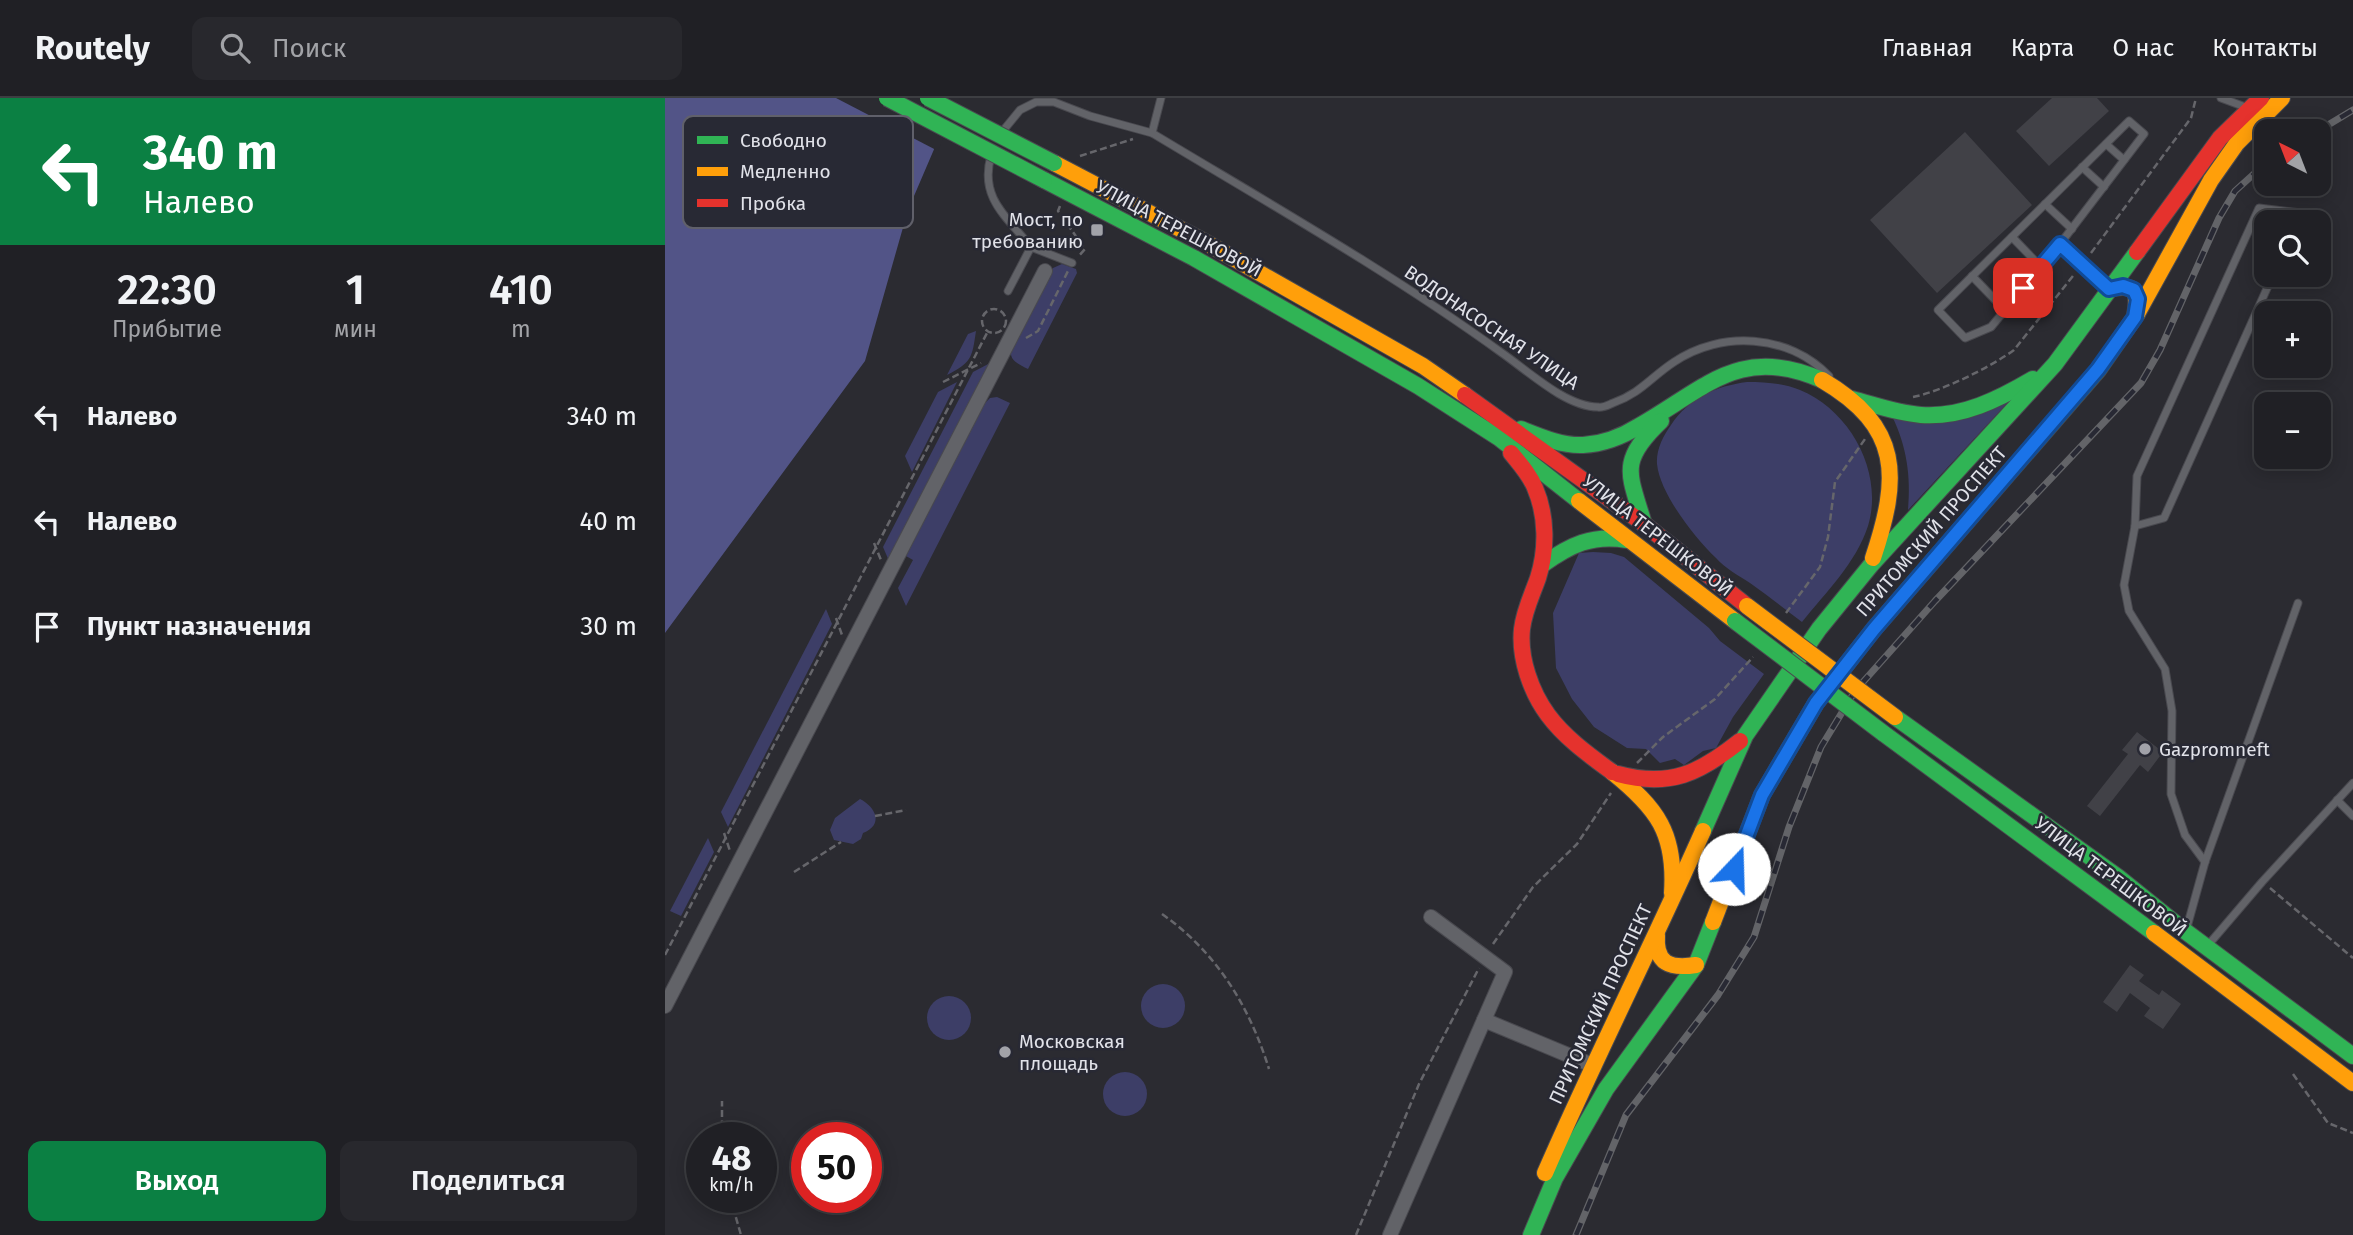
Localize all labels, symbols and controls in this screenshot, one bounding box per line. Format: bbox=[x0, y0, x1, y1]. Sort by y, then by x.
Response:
search box bbox=[192, 17, 682, 80]
text: Routely bbox=[35, 28, 150, 68]
icon: search bbox=[216, 29, 254, 67]
text: Поиск bbox=[272, 33, 346, 64]
text: Главная bbox=[1882, 34, 1973, 62]
text: Карта bbox=[2011, 34, 2074, 62]
text: О нас bbox=[2112, 34, 2174, 62]
text: Контакты bbox=[2212, 34, 2318, 62]
legend bbox=[683, 116, 913, 228]
north arrow bbox=[2254, 119, 2331, 196]
map controls bbox=[2254, 119, 2331, 469]
text: 340 m bbox=[143, 123, 278, 182]
icon: left bbox=[28, 126, 119, 217]
text: Свободно bbox=[740, 129, 827, 152]
text: Медленно bbox=[740, 160, 831, 183]
street label: УЛИЦА ТЕРЕШКОВОЙ bbox=[1092, 175, 1266, 282]
text: Налево bbox=[143, 183, 255, 221]
text: Пробка bbox=[740, 192, 806, 215]
place label: Мост, по требованию bbox=[972, 208, 1083, 253]
button: search bbox=[2254, 210, 2331, 287]
marker: Мост, по требованию bbox=[1089, 222, 1105, 238]
pin bbox=[1993, 258, 2053, 318]
street label: ВОДОНАСОСНАЯ УЛИЦА bbox=[1400, 260, 1584, 395]
text: 22:30 bbox=[117, 265, 217, 315]
text: 1 bbox=[346, 265, 365, 315]
text: 410 bbox=[489, 265, 553, 315]
icon: arrive bbox=[2004, 269, 2042, 307]
button: + bbox=[2254, 301, 2331, 378]
text: Прибытие bbox=[112, 315, 222, 343]
text: мин bbox=[334, 315, 377, 343]
text: m bbox=[511, 315, 531, 343]
button: − bbox=[2254, 392, 2331, 469]
icon: left bbox=[28, 398, 66, 436]
text: Налево bbox=[87, 401, 177, 432]
text: 340 m bbox=[567, 401, 637, 432]
street label: ПРИТОМСКИЙ ПРОСПЕКТ bbox=[1851, 441, 2012, 621]
street label: УЛИЦА ТЕРЕШКОВОЙ bbox=[1578, 470, 1737, 601]
icon: left bbox=[28, 503, 66, 541]
text: Налево bbox=[87, 506, 177, 537]
text: 40 m bbox=[579, 506, 637, 537]
icon: arrive bbox=[28, 608, 66, 646]
text: Пункт назначения bbox=[87, 611, 311, 642]
text: 30 m bbox=[580, 611, 637, 642]
place label: Gazpromneft bbox=[2159, 738, 2270, 761]
marker: Gazpromneft bbox=[2137, 741, 2153, 757]
street label: УЛИЦА ТЕРЕШКОВОЙ bbox=[2030, 812, 2191, 941]
position arrow bbox=[1697, 832, 1771, 906]
street label: ПРИТОМСКИЙ ПРОСПЕКТ bbox=[1544, 900, 1657, 1108]
place label: Московская площадь bbox=[1019, 1030, 1125, 1075]
marker: Московская площадь bbox=[997, 1044, 1013, 1060]
speed limit sign: 50 bbox=[791, 1122, 882, 1213]
text: 48 bbox=[711, 1137, 752, 1179]
button: Выход bbox=[28, 1141, 326, 1221]
button: Поделиться bbox=[340, 1141, 637, 1221]
text: km/h bbox=[709, 1174, 754, 1196]

